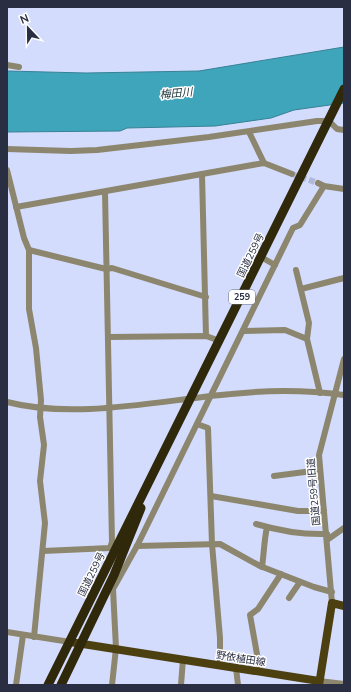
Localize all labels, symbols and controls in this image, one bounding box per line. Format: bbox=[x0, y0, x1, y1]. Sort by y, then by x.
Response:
north arrow bbox=[8, 8, 48, 48]
text: N bbox=[18, 11, 31, 28]
water label: 梅田川 bbox=[159, 85, 194, 102]
street label: 国道259号 bbox=[234, 231, 268, 280]
road number: 259 bbox=[229, 290, 255, 304]
street label: 国道259号旧道 bbox=[304, 457, 324, 526]
street label: 国道259号 bbox=[75, 550, 109, 599]
street label: 野依植田線 bbox=[215, 648, 267, 670]

